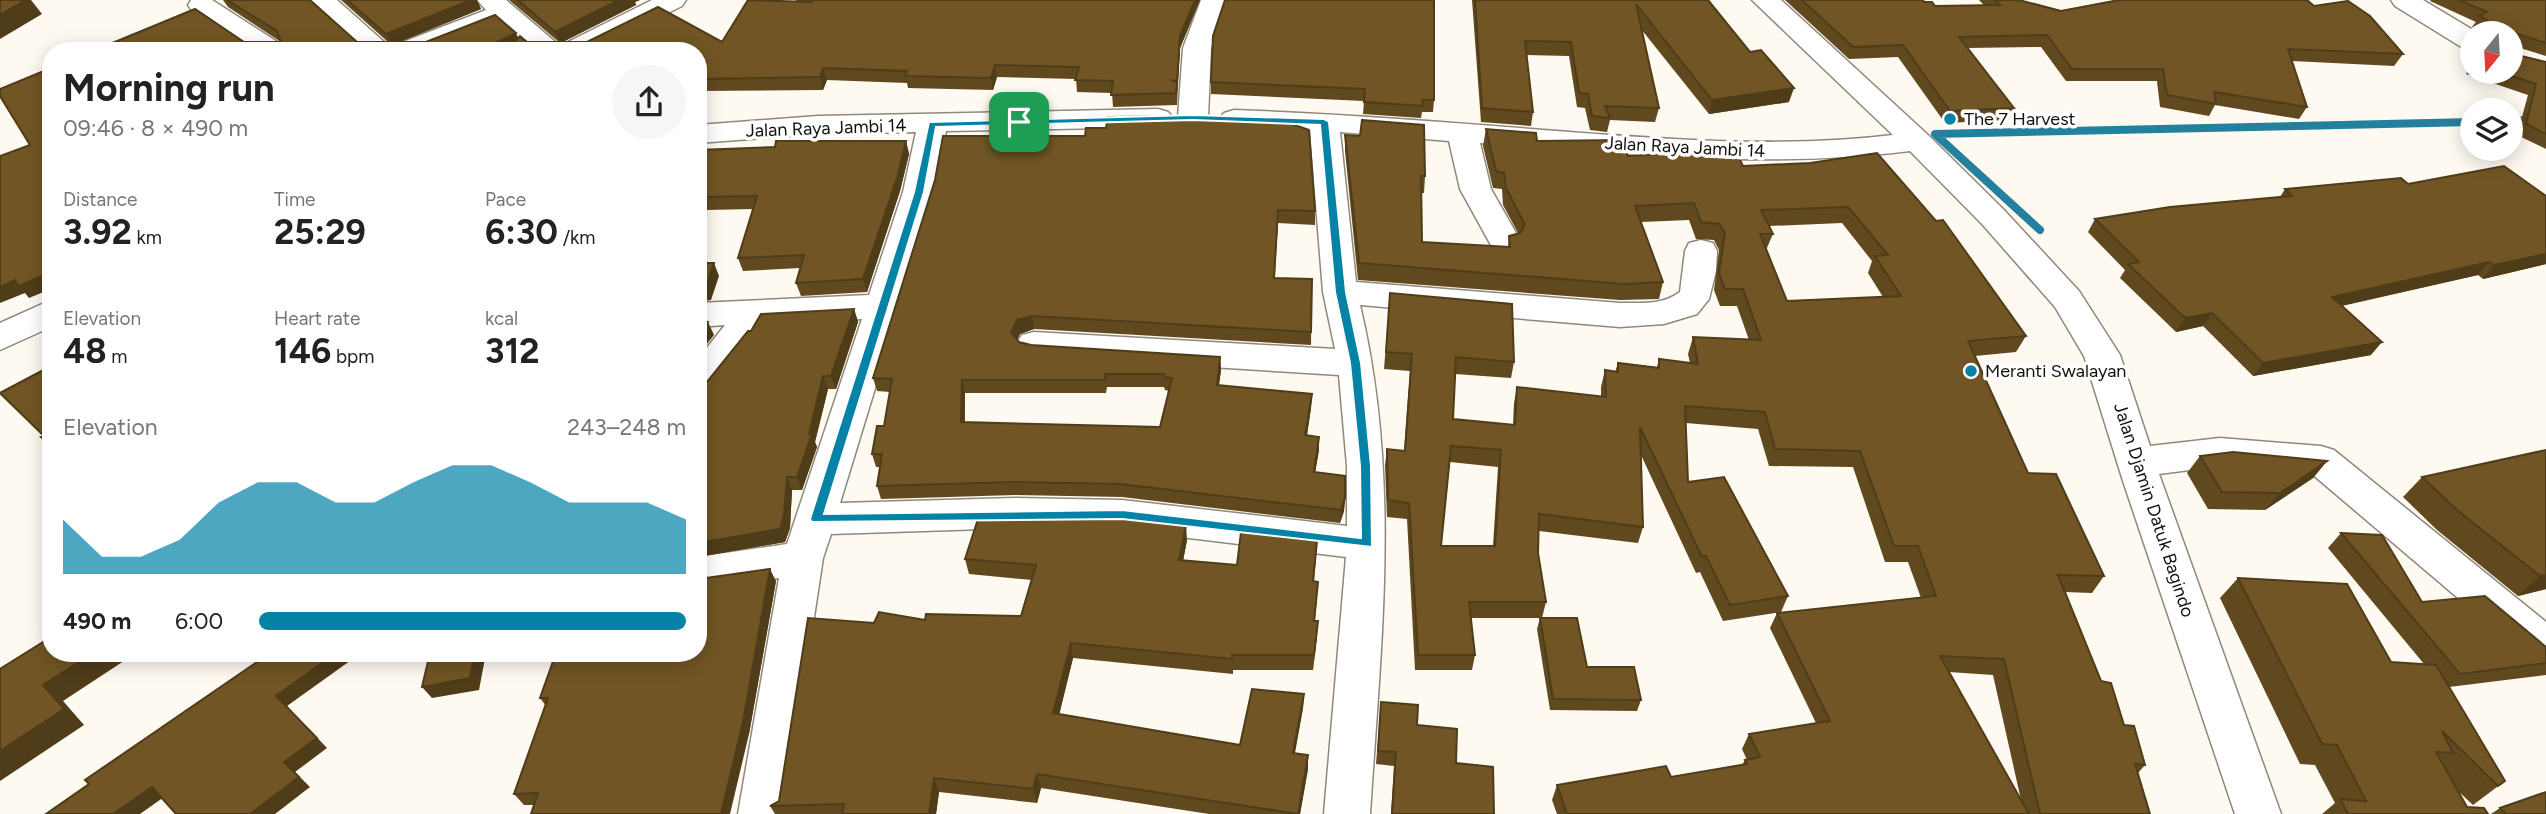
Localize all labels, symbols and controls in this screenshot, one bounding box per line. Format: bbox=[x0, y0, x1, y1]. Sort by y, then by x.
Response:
north arrow bbox=[2460, 21, 2524, 84]
map controls bbox=[2460, 21, 2523, 161]
text: Morning run bbox=[63, 65, 275, 111]
button: share bbox=[612, 65, 686, 139]
pin bbox=[989, 92, 1049, 152]
button: layers bbox=[2460, 98, 2523, 161]
icon: arrive bbox=[1000, 103, 1038, 141]
place label: The 7 Harvest bbox=[1964, 108, 2076, 130]
marker: The 7 Harvest bbox=[1942, 111, 1958, 127]
text: 09:46 · 8 × 490 m bbox=[63, 114, 248, 142]
street label: Jalan Raya Jambi 14 bbox=[745, 114, 907, 142]
street label: Jalan Raya Jambi 14 bbox=[1604, 132, 1766, 162]
text: Distance bbox=[63, 188, 137, 211]
text: Time bbox=[274, 188, 315, 211]
text: Pace bbox=[485, 188, 526, 211]
text: 3.92 bbox=[63, 211, 132, 253]
text: 25:29 bbox=[274, 211, 366, 253]
text: 6:30 bbox=[485, 211, 558, 253]
text: km bbox=[132, 226, 162, 249]
text: /km bbox=[558, 226, 595, 249]
text: Elevation bbox=[63, 307, 141, 330]
text: Heart rate bbox=[274, 307, 360, 330]
text: kcal bbox=[485, 307, 518, 330]
text: 48 bbox=[63, 330, 107, 372]
text: 146 bbox=[274, 330, 331, 372]
text: 312 bbox=[485, 330, 540, 372]
text: m bbox=[107, 345, 127, 368]
text: bpm bbox=[331, 345, 374, 368]
place label: Meranti Swalayan bbox=[1985, 360, 2126, 382]
marker: Meranti Swalayan bbox=[1963, 363, 1979, 379]
street label: Jalan Djamin Datuk Bagindo bbox=[2109, 400, 2199, 620]
text: Elevation bbox=[63, 413, 158, 441]
text: 243–248 m bbox=[567, 413, 686, 441]
text: 490 m bbox=[63, 607, 131, 635]
text: 6:00 bbox=[175, 607, 223, 635]

